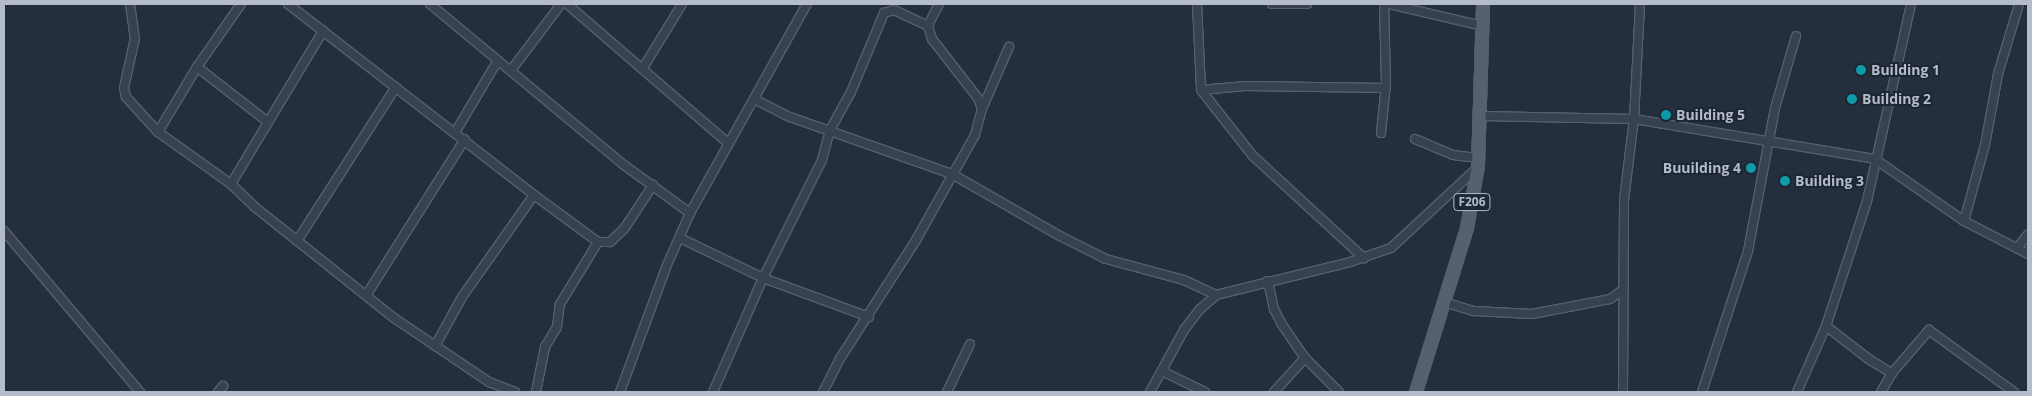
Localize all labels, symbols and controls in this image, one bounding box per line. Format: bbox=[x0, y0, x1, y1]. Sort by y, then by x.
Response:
place label: Building 1 bbox=[1871, 62, 1940, 78]
marker: Building 1 bbox=[1855, 64, 1867, 76]
place label: Building 2 bbox=[1862, 91, 1931, 107]
marker: Building 2 bbox=[1846, 93, 1858, 105]
place label: Building 5 bbox=[1676, 107, 1745, 123]
marker: Building 5 bbox=[1660, 109, 1672, 121]
place label: Buuilding 4 bbox=[1663, 160, 1741, 176]
marker: Buuilding 4 bbox=[1745, 162, 1757, 174]
place label: Building 3 bbox=[1795, 173, 1864, 189]
marker: Building 3 bbox=[1779, 175, 1791, 187]
road number: F206 bbox=[1453, 192, 1491, 212]

